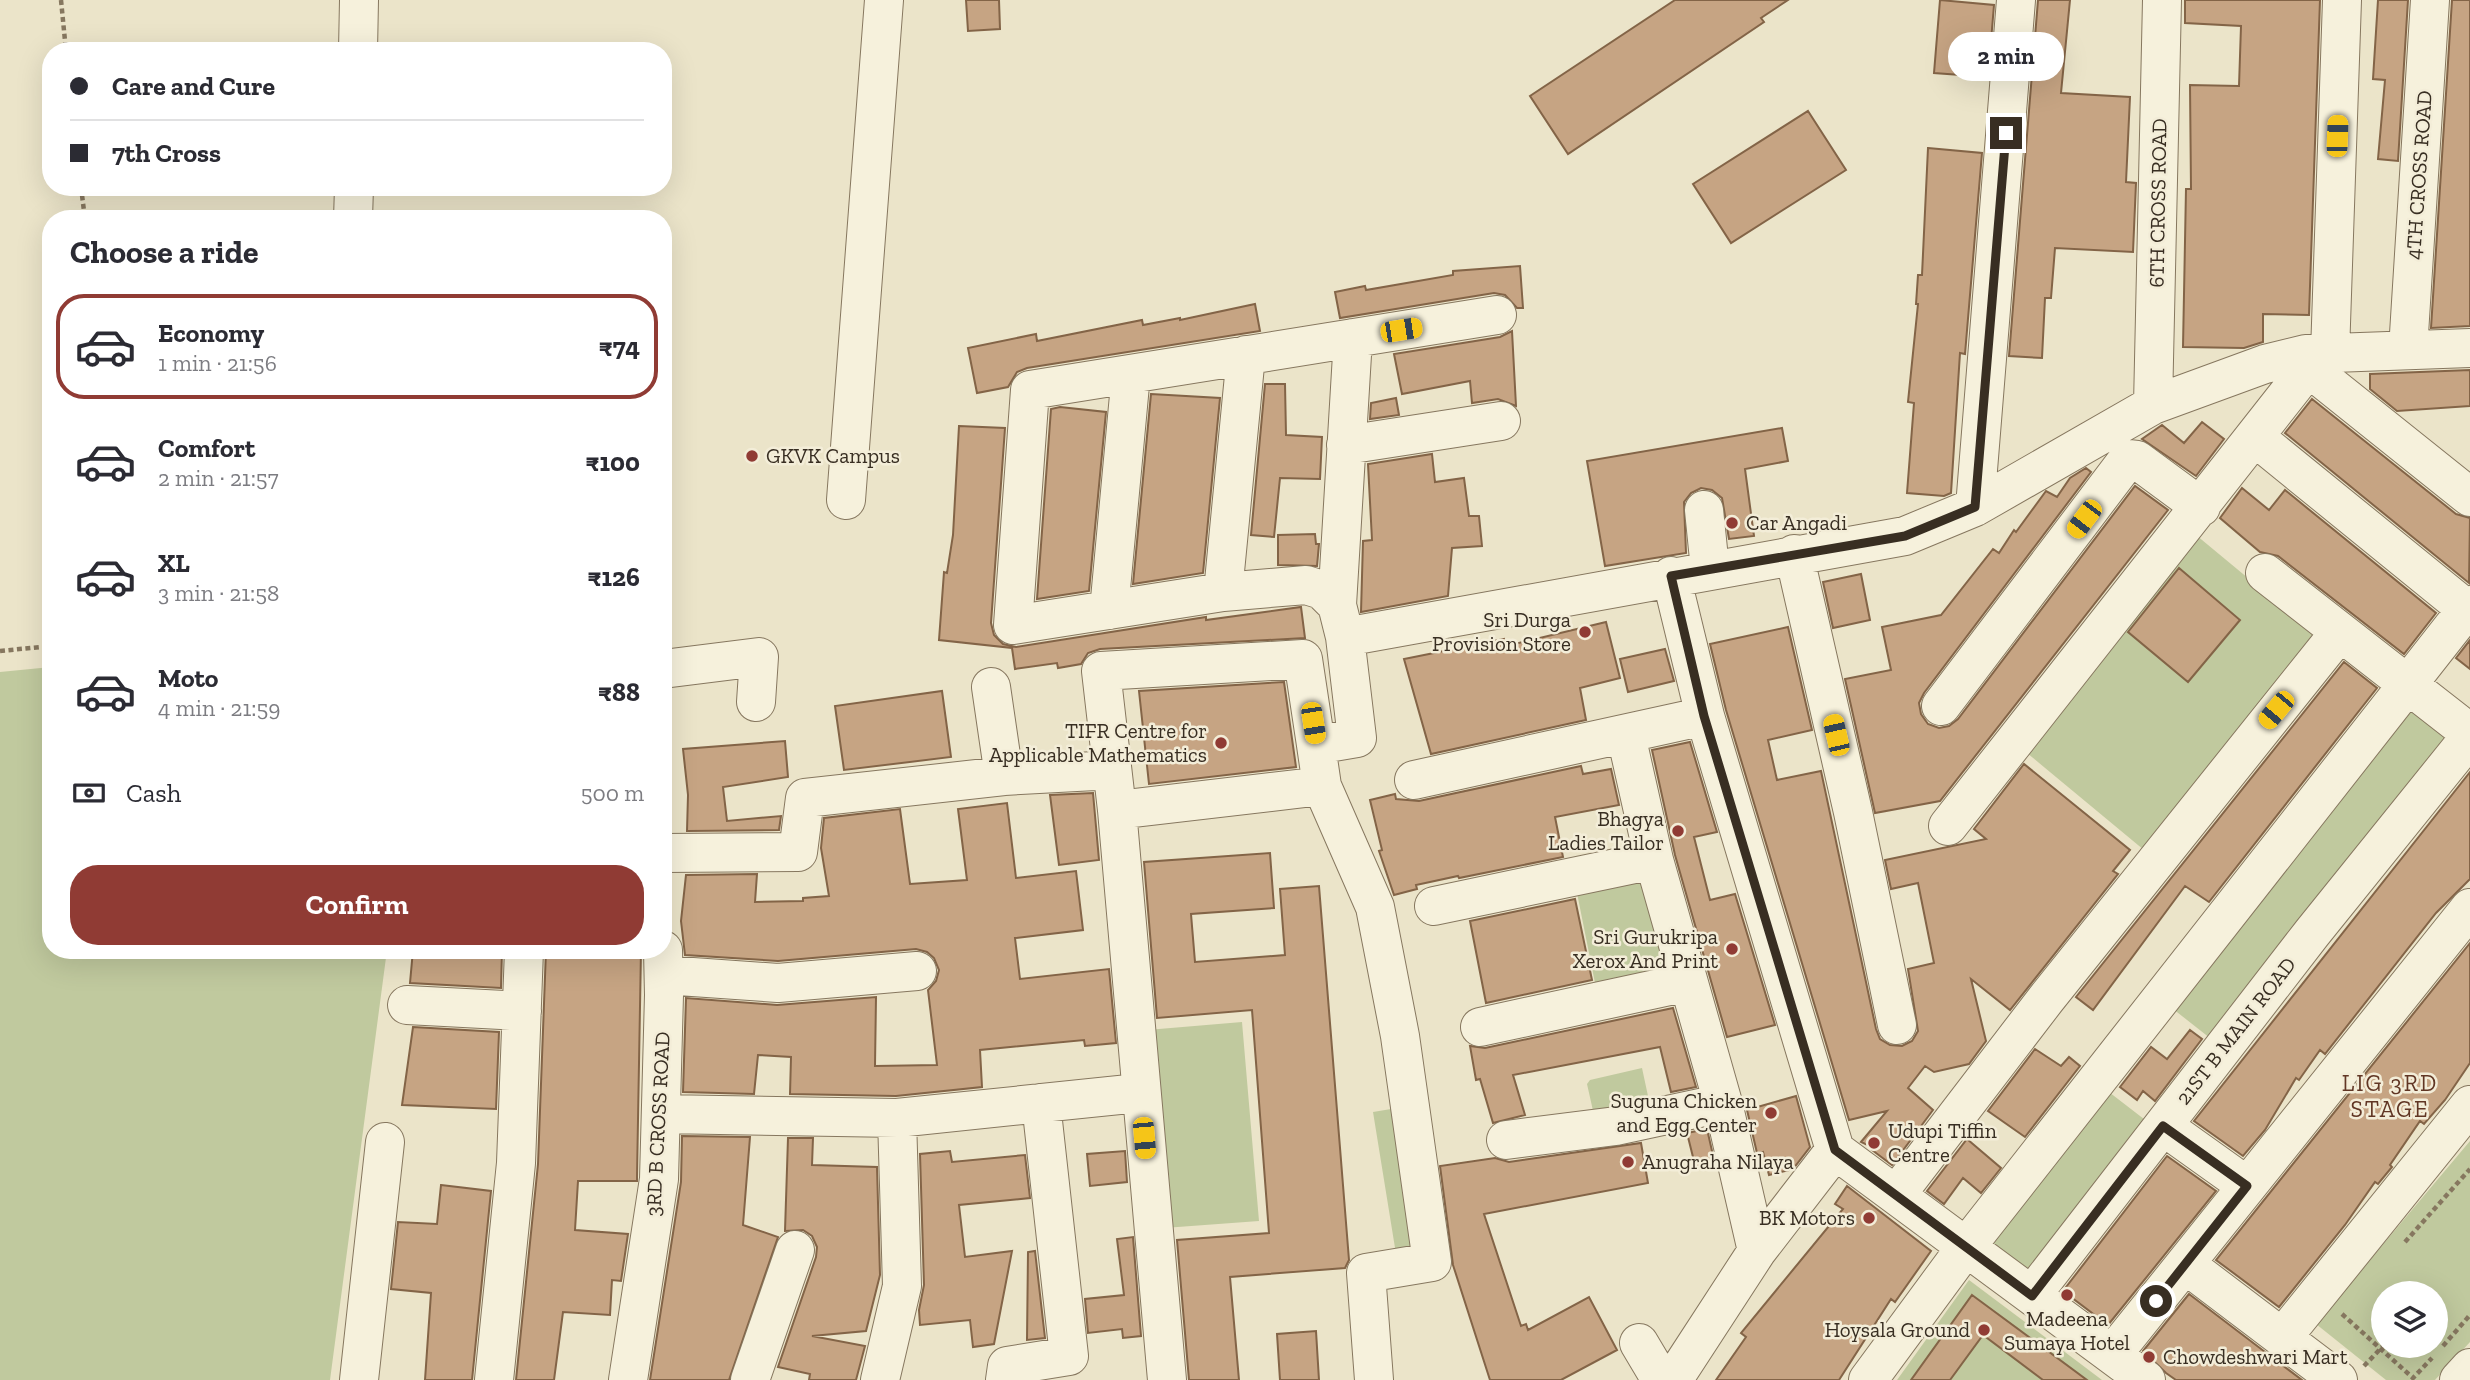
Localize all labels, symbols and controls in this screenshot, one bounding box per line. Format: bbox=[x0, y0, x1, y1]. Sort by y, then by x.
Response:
callout: 2 min bbox=[1948, 32, 2064, 80]
text: 2 min bbox=[1977, 42, 2035, 70]
text: Care and Cure bbox=[112, 70, 275, 102]
street label: 4TH CROSS ROAD bbox=[2400, 90, 2437, 260]
car bbox=[2326, 115, 2349, 157]
route end bbox=[1990, 117, 2022, 149]
street label: 6TH CROSS ROAD bbox=[2144, 118, 2171, 288]
text: 7th Cross bbox=[112, 137, 221, 169]
text: Choose a ride bbox=[70, 233, 258, 271]
icon: car bbox=[74, 315, 137, 378]
car bbox=[1379, 316, 1424, 344]
text: Economy bbox=[158, 317, 264, 349]
text: ₹74 bbox=[599, 331, 640, 363]
text: 1 min · 21:56 bbox=[158, 349, 277, 377]
icon: car bbox=[74, 430, 137, 493]
text: Comfort bbox=[158, 432, 255, 464]
place label: GKVK Campus bbox=[766, 443, 900, 468]
text: ₹100 bbox=[586, 446, 640, 478]
marker: GKVK Campus bbox=[744, 448, 760, 464]
text: 2 min · 21:57 bbox=[158, 464, 278, 492]
car bbox=[2063, 496, 2106, 542]
place label: Car Angadi bbox=[1746, 510, 1847, 535]
marker: Car Angadi bbox=[1724, 515, 1740, 531]
icon: car bbox=[74, 545, 137, 608]
text: XL bbox=[158, 547, 190, 579]
text: ₹126 bbox=[588, 561, 640, 593]
text: 3 min · 21:58 bbox=[158, 579, 279, 607]
place label: Sri Durga Provision Store bbox=[1432, 607, 1571, 656]
marker: Sri Durga Provision Store bbox=[1577, 624, 1593, 640]
icon: car bbox=[74, 660, 137, 723]
text: Moto bbox=[158, 662, 218, 694]
text: ₹88 bbox=[598, 676, 640, 708]
car bbox=[2255, 687, 2298, 733]
text: 4 min · 21:59 bbox=[158, 694, 280, 722]
car bbox=[1300, 701, 1327, 745]
car bbox=[1822, 712, 1851, 758]
place label: TIFR Centre for Applicable Mathematics bbox=[989, 718, 1207, 767]
marker: TIFR Centre for Applicable Mathematics bbox=[1213, 735, 1229, 751]
icon: cash bbox=[70, 774, 108, 812]
text: Cash bbox=[126, 777, 181, 809]
text: 500 m bbox=[581, 779, 644, 807]
place label: Bhagya Ladies Tailor bbox=[1548, 806, 1664, 855]
marker: Bhagya Ladies Tailor bbox=[1670, 823, 1686, 839]
button: Confirm bbox=[70, 865, 644, 945]
place label: Sri Gurukripa Xerox And Print bbox=[1573, 924, 1718, 973]
marker: Sri Gurukripa Xerox And Print bbox=[1724, 941, 1740, 957]
street label: 21ST B MAIN ROAD bbox=[2170, 952, 2301, 1109]
street label: 3RD B CROSS ROAD bbox=[640, 1031, 675, 1217]
district label: LIG 3RD STAGE bbox=[2342, 1069, 2438, 1123]
place label: Suguna Chicken and Egg Center bbox=[1610, 1088, 1757, 1137]
marker: Suguna Chicken and Egg Center bbox=[1763, 1105, 1779, 1121]
car bbox=[1132, 1116, 1157, 1160]
place label: Udupi Tiffin Centre bbox=[1888, 1118, 1997, 1167]
marker: Udupi Tiffin Centre bbox=[1866, 1135, 1882, 1151]
place label: Anugraha Nilaya bbox=[1642, 1149, 1794, 1174]
marker: Anugraha Nilaya bbox=[1620, 1154, 1636, 1170]
place label: BK Motors bbox=[1759, 1205, 1855, 1230]
marker: BK Motors bbox=[1861, 1210, 1877, 1226]
map controls bbox=[2371, 1281, 2448, 1358]
button: layers bbox=[2371, 1281, 2448, 1358]
route start bbox=[2140, 1285, 2172, 1317]
marker: Madeena Sumaya Hotel bbox=[2059, 1287, 2075, 1303]
place label: Madeena Sumaya Hotel bbox=[2004, 1306, 2130, 1355]
place label: Hoysala Ground bbox=[1824, 1317, 1970, 1342]
marker: Hoysala Ground bbox=[1976, 1322, 1992, 1338]
place label: Chowdeshwari Mart bbox=[2163, 1344, 2348, 1369]
marker: Chowdeshwari Mart bbox=[2141, 1349, 2157, 1365]

